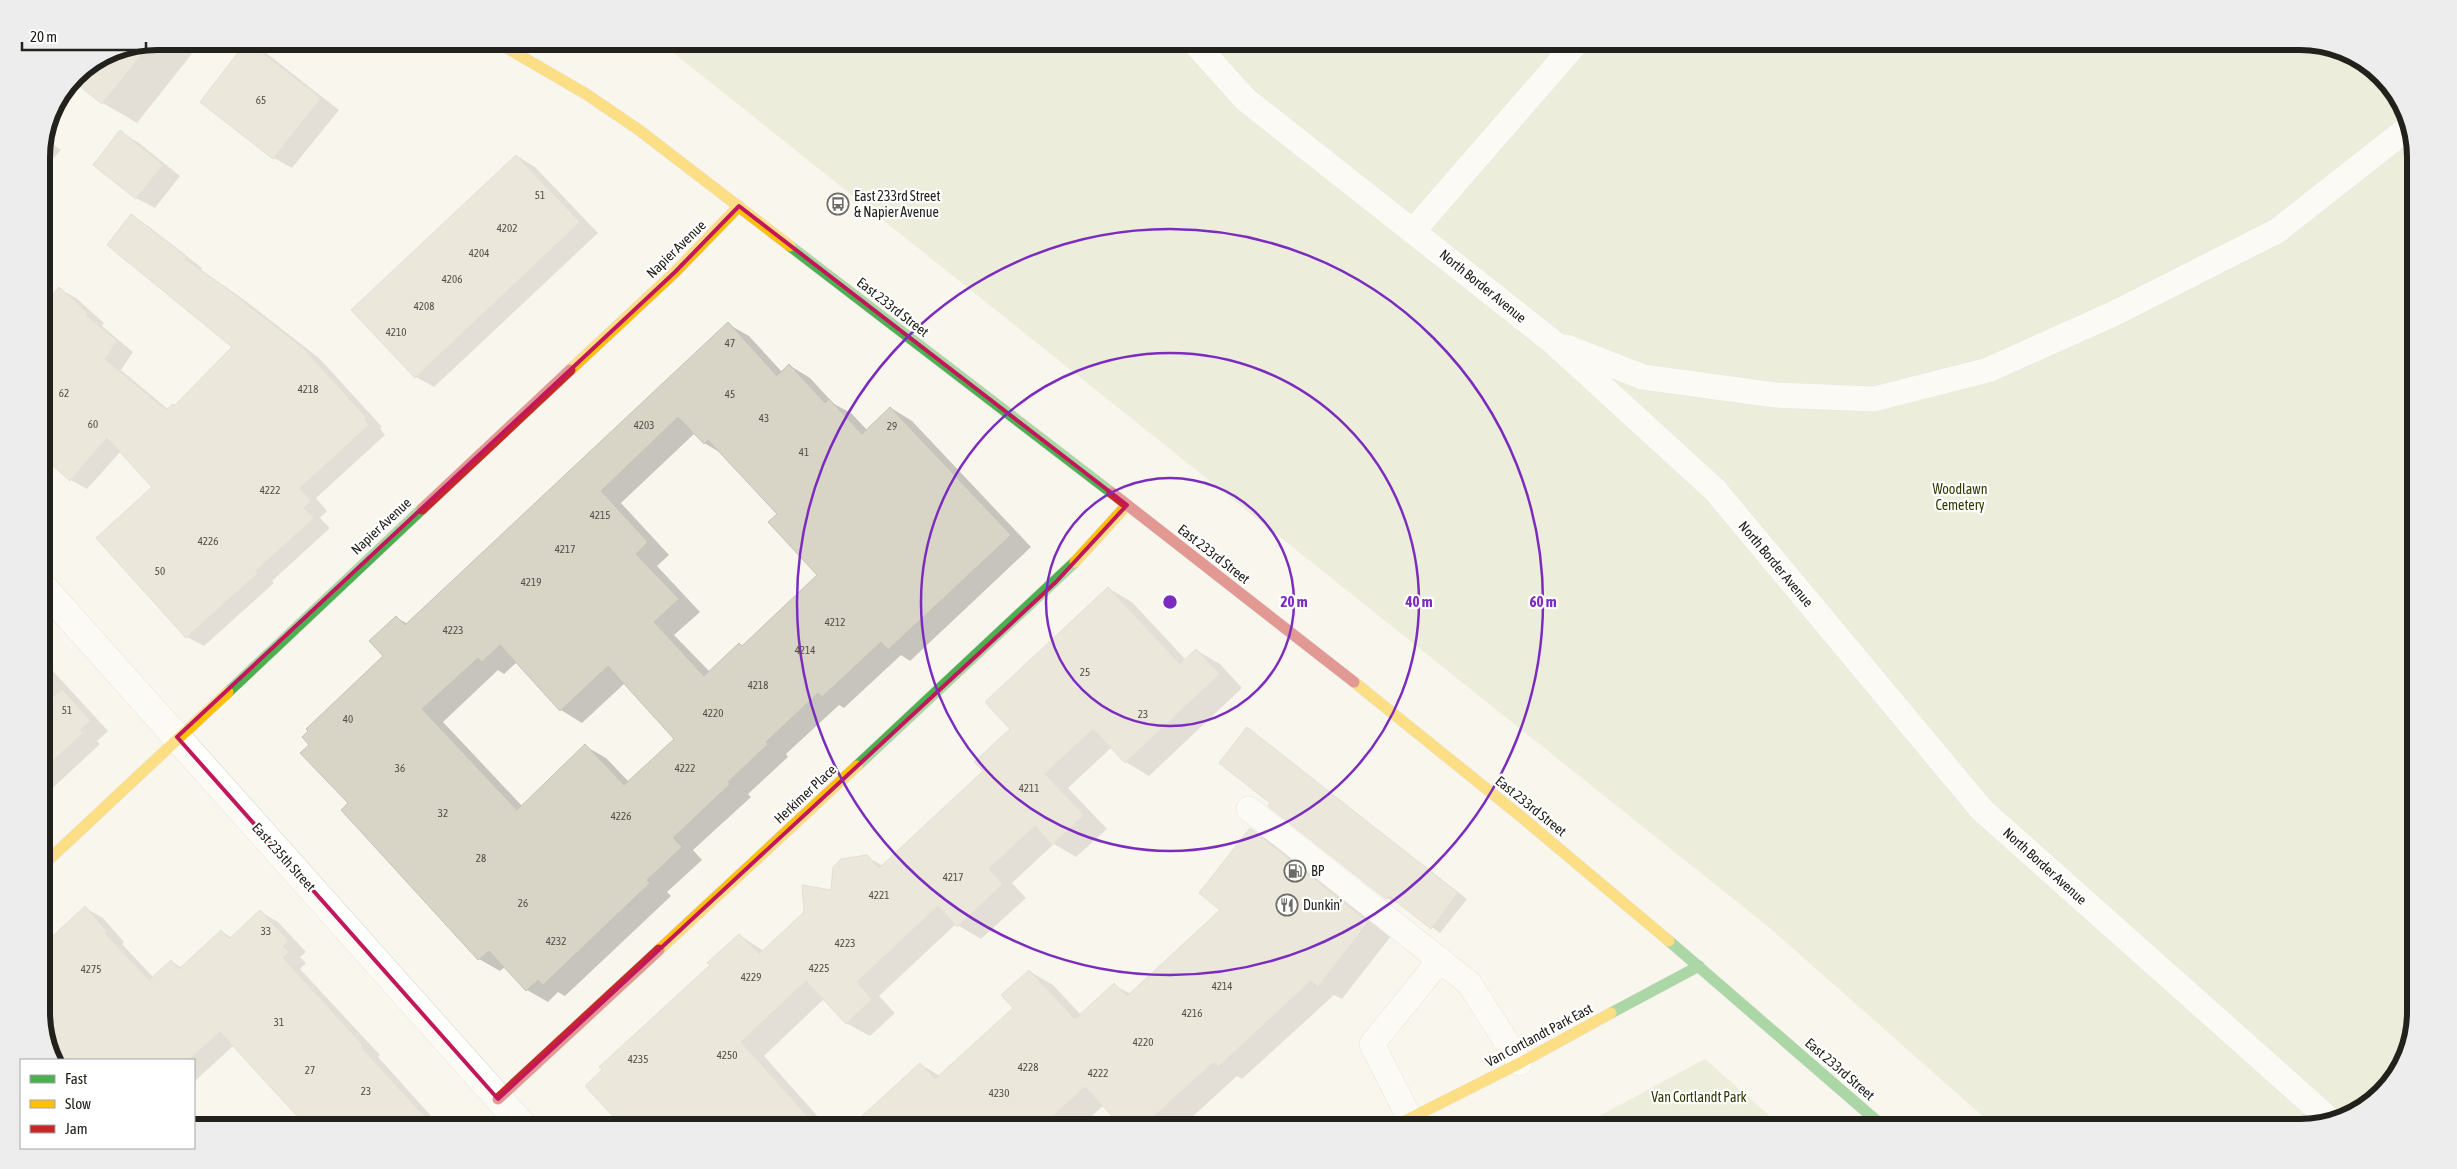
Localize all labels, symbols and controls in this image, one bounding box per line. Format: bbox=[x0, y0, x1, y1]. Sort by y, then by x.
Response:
scale bar bbox=[22, 20, 146, 52]
text: 20 m bbox=[30, 28, 57, 45]
house number: 65 bbox=[256, 94, 266, 106]
place label: East 233rd Street & Napier Avenue bbox=[854, 188, 941, 220]
house number: 51 bbox=[535, 189, 545, 201]
bus stop icon: East 233rd Street & Napier Avenue bbox=[826, 192, 850, 216]
street label: Napier Avenue bbox=[643, 217, 709, 281]
house number: 4202 bbox=[497, 222, 517, 234]
street label: North Border Avenue bbox=[1436, 246, 1530, 326]
house number: 4204 bbox=[469, 247, 489, 259]
house number: 4206 bbox=[442, 273, 462, 285]
street label: East 233rd Street bbox=[854, 274, 932, 340]
house number: 4208 bbox=[414, 300, 434, 312]
house number: 4210 bbox=[386, 326, 406, 338]
house number: 47 bbox=[725, 337, 735, 349]
house number: 4218 bbox=[298, 383, 318, 395]
house number: 62 bbox=[59, 387, 69, 399]
house number: 45 bbox=[725, 388, 735, 400]
house number: 43 bbox=[759, 412, 769, 424]
house number: 60 bbox=[88, 418, 98, 430]
house number: 4203 bbox=[634, 419, 654, 431]
house number: 29 bbox=[887, 420, 897, 432]
house number: 41 bbox=[799, 446, 809, 458]
park label: Woodlawn Cemetery bbox=[1933, 481, 1987, 513]
house number: 4222 bbox=[260, 484, 280, 496]
street label: Napier Avenue bbox=[348, 494, 414, 558]
house number: 4215 bbox=[590, 509, 610, 521]
street label: North Border Avenue bbox=[1736, 518, 1816, 610]
street label: East 233rd Street bbox=[1175, 521, 1253, 587]
house number: 4226 bbox=[198, 535, 218, 547]
house number: 4217 bbox=[555, 543, 575, 555]
house number: 50 bbox=[155, 565, 165, 577]
house number: 4219 bbox=[521, 576, 541, 588]
centre of rings bbox=[1161, 593, 1179, 611]
text: 20 m bbox=[1281, 593, 1308, 610]
text: 40 m bbox=[1405, 593, 1433, 610]
text: 60 m bbox=[1530, 593, 1557, 610]
house number: 4212 bbox=[825, 616, 845, 628]
house number: 4223 bbox=[443, 624, 463, 636]
house number: 4214 bbox=[795, 644, 815, 656]
house number: 25 bbox=[1080, 666, 1090, 678]
house number: 4218 bbox=[748, 679, 768, 691]
house number: 51 bbox=[62, 704, 72, 716]
house number: 4220 bbox=[703, 707, 723, 719]
house number: 23 bbox=[1138, 708, 1148, 720]
house number: 40 bbox=[343, 713, 353, 725]
street label: Herkimer Place bbox=[771, 761, 839, 827]
house number: 36 bbox=[395, 762, 405, 774]
house number: 4222 bbox=[675, 762, 695, 774]
street label: East 233rd Street bbox=[1492, 773, 1570, 839]
house number: 4211 bbox=[1019, 782, 1039, 794]
house number: 32 bbox=[438, 807, 448, 819]
house number: 4226 bbox=[611, 810, 631, 822]
street label: East 235th Street bbox=[249, 819, 319, 895]
street label: North Border Avenue bbox=[2000, 824, 2090, 908]
house number: 28 bbox=[476, 852, 486, 864]
fuel station icon: BP bbox=[1283, 859, 1307, 883]
place label: BP bbox=[1311, 863, 1325, 879]
house number: 4217 bbox=[943, 871, 963, 883]
house number: 4221 bbox=[869, 889, 889, 901]
restaurant icon: Dunkin' bbox=[1275, 893, 1299, 917]
house number: 26 bbox=[518, 897, 528, 909]
place label: Dunkin' bbox=[1303, 897, 1342, 913]
house number: 33 bbox=[261, 925, 271, 937]
house number: 4232 bbox=[546, 935, 566, 947]
house number: 4223 bbox=[835, 937, 855, 949]
house number: 4225 bbox=[809, 962, 829, 974]
house number: 4275 bbox=[81, 963, 101, 975]
house number: 4229 bbox=[741, 971, 761, 983]
house number: 4214 bbox=[1212, 980, 1232, 992]
street label: Van Cortlandt Park East bbox=[1483, 1000, 1595, 1070]
house number: 4216 bbox=[1182, 1007, 1202, 1019]
house number: 31 bbox=[274, 1016, 284, 1028]
street label: East 233rd Street bbox=[1802, 1035, 1878, 1103]
house number: 4220 bbox=[1133, 1036, 1153, 1048]
house number: 4250 bbox=[717, 1049, 737, 1061]
house number: 4235 bbox=[628, 1053, 648, 1065]
legend bbox=[20, 1059, 195, 1149]
house number: 4228 bbox=[1018, 1061, 1038, 1073]
house number: 27 bbox=[305, 1064, 315, 1076]
house number: 4222 bbox=[1088, 1067, 1108, 1079]
text: Fast bbox=[65, 1070, 87, 1087]
house number: 23 bbox=[361, 1085, 371, 1097]
house number: 4230 bbox=[989, 1087, 1009, 1099]
park label: Van Cortlandt Park bbox=[1651, 1089, 1747, 1105]
text: Slow bbox=[65, 1095, 91, 1112]
text: Jam bbox=[65, 1120, 88, 1137]

